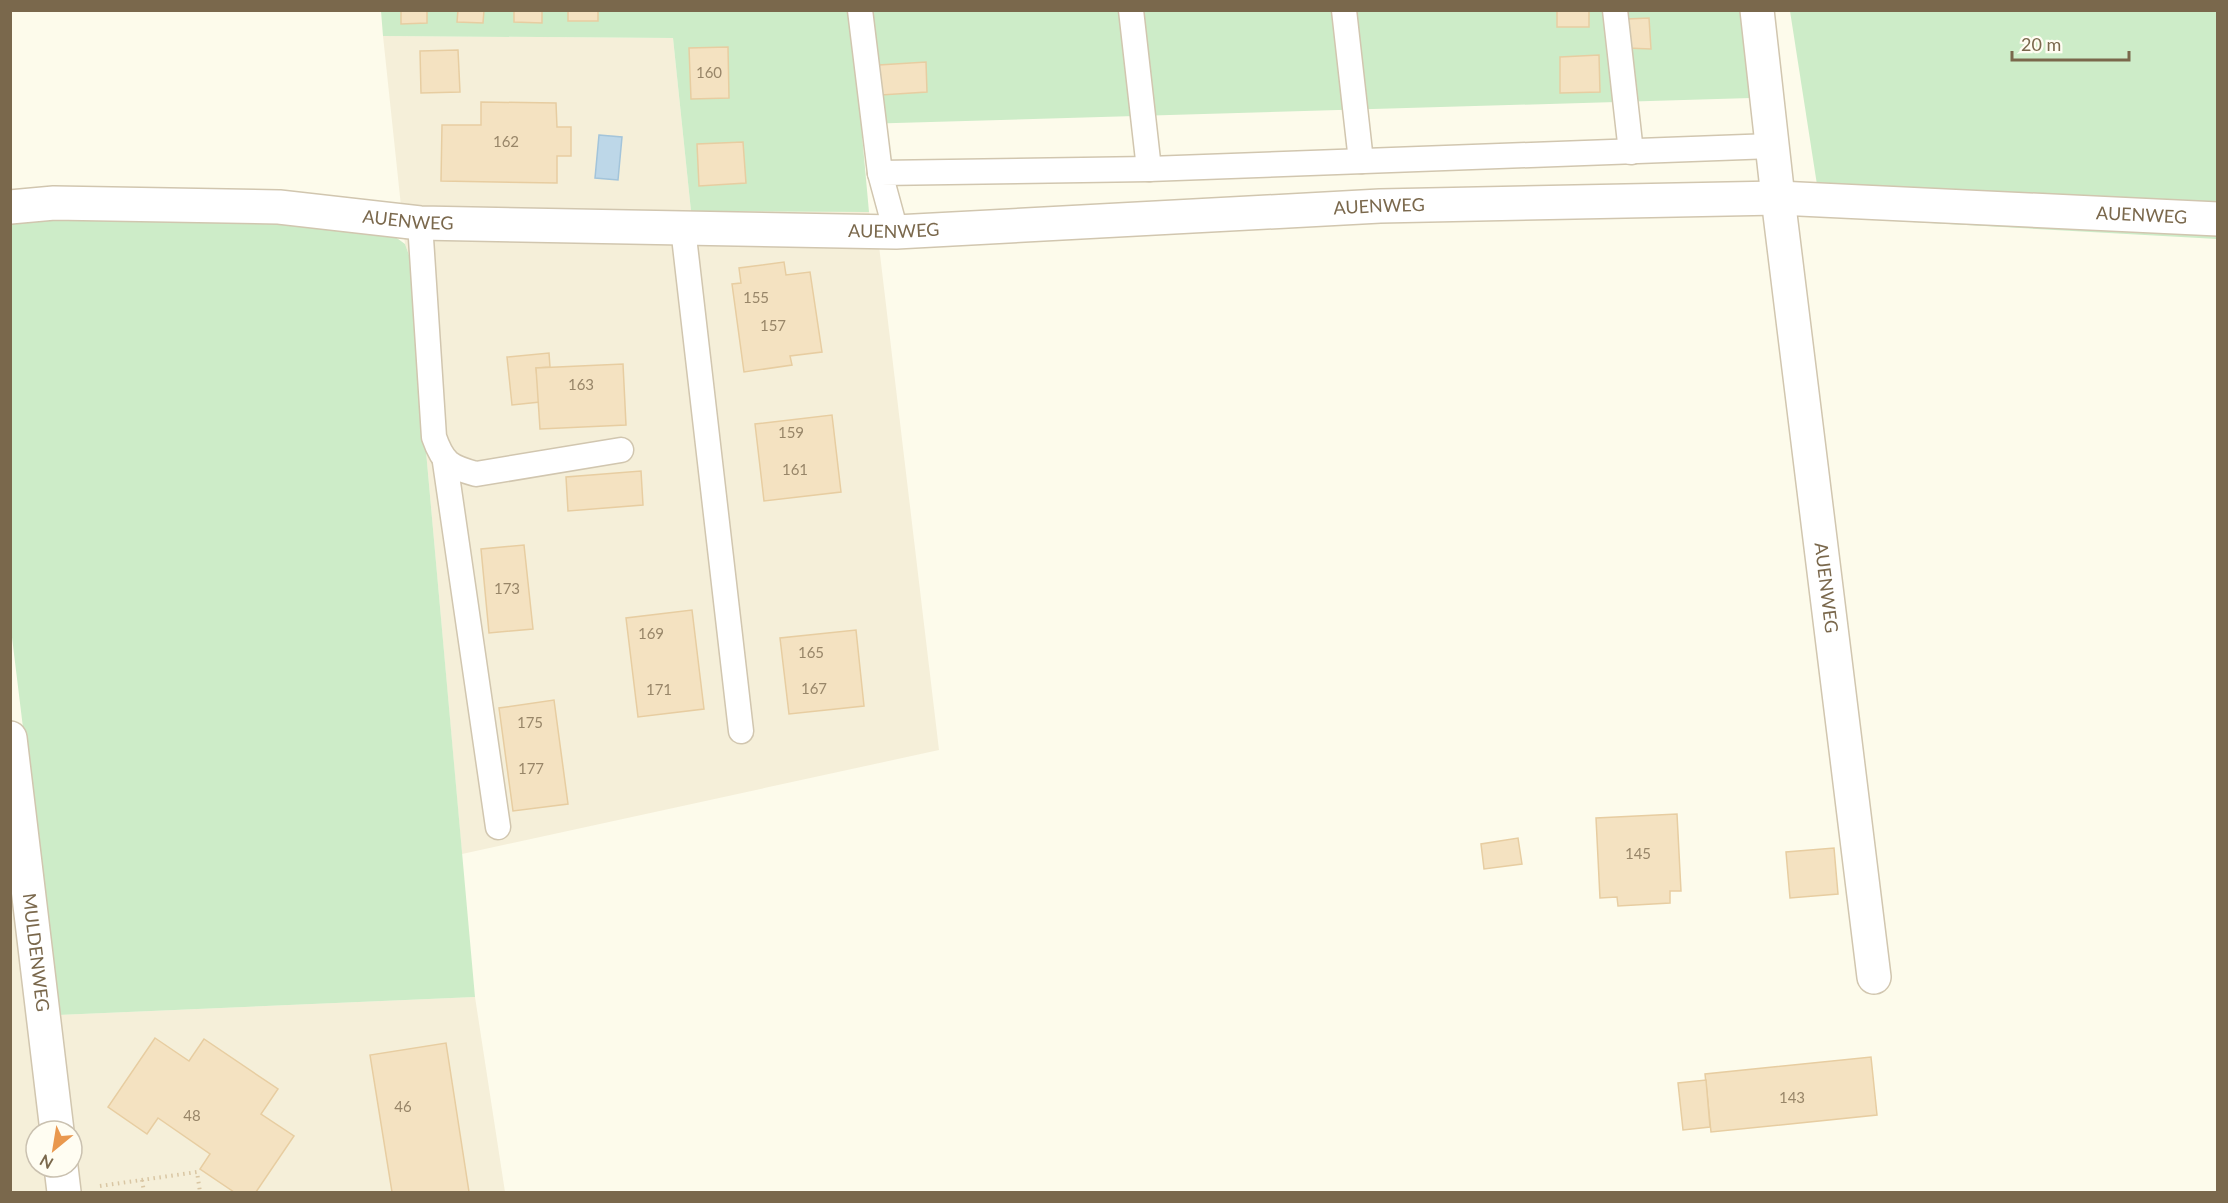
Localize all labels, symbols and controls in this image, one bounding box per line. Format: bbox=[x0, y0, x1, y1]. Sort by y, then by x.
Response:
scale bar bbox=[2012, 24, 2129, 62]
text: 20 m bbox=[2021, 33, 2061, 55]
house number: 160 bbox=[696, 63, 722, 81]
house number: 162 bbox=[493, 132, 519, 150]
street label: AUENWEG bbox=[1333, 193, 1425, 218]
street label: AUENWEG bbox=[2096, 201, 2188, 228]
street label: AUENWEG bbox=[362, 205, 454, 234]
street label: AUENWEG bbox=[848, 218, 940, 242]
house number: 155 bbox=[743, 288, 769, 306]
house number: 157 bbox=[760, 316, 786, 334]
house number: 163 bbox=[568, 375, 594, 393]
house number: 159 bbox=[778, 423, 804, 441]
house number: 161 bbox=[782, 460, 808, 478]
street label: AUENWEG bbox=[1811, 541, 1844, 634]
house number: 173 bbox=[494, 579, 520, 597]
house number: 169 bbox=[638, 624, 664, 642]
house number: 165 bbox=[798, 643, 824, 661]
house number: 167 bbox=[801, 679, 827, 697]
house number: 171 bbox=[646, 680, 672, 698]
house number: 175 bbox=[517, 713, 543, 731]
house number: 177 bbox=[518, 759, 544, 777]
house number: 145 bbox=[1625, 844, 1651, 862]
street label: MULDENWEG bbox=[19, 892, 55, 1013]
house number: 143 bbox=[1779, 1088, 1805, 1106]
house number: 46 bbox=[394, 1097, 412, 1115]
house number: 48 bbox=[183, 1106, 201, 1124]
north arrow bbox=[24, 1119, 84, 1179]
text: N bbox=[36, 1151, 56, 1174]

